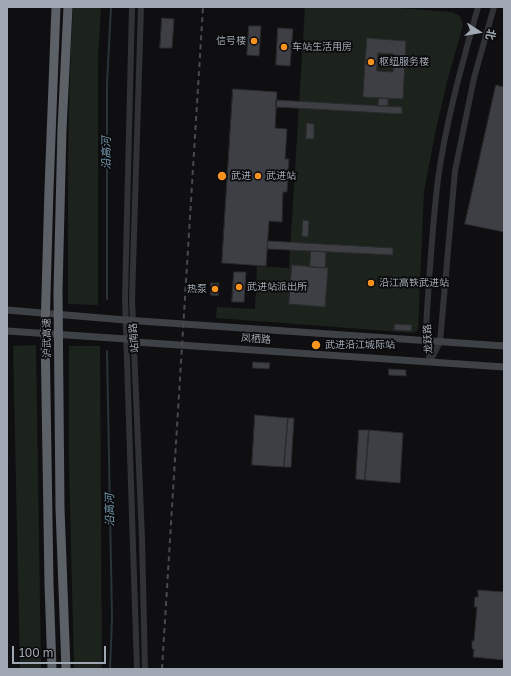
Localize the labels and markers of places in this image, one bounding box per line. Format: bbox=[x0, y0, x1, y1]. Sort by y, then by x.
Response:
place label: 信号楼 bbox=[216, 35, 246, 47]
marker: 信号楼 bbox=[249, 36, 259, 46]
place label: 车站生活用房 bbox=[292, 41, 352, 53]
marker: 车站生活用房 bbox=[279, 42, 289, 52]
place label: 枢纽服务楼 bbox=[379, 56, 429, 68]
marker: 枢纽服务楼 bbox=[366, 57, 376, 67]
marker: 武进 bbox=[216, 170, 228, 182]
place label: 武进 bbox=[231, 170, 251, 182]
place label: 武进站 bbox=[266, 170, 296, 182]
marker: 武进站 bbox=[253, 171, 263, 181]
place label: 沿江高铁武进站 bbox=[379, 277, 449, 289]
marker: 沿江高铁武进站 bbox=[366, 278, 376, 288]
place label: 武进站派出所 bbox=[247, 281, 307, 293]
marker: 武进站派出所 bbox=[234, 282, 244, 292]
place label: 热泵 bbox=[187, 283, 207, 295]
marker: 热泵 bbox=[210, 284, 220, 294]
marker: 武进沿江城际站 bbox=[310, 339, 322, 351]
place label: 武进沿江城际站 bbox=[325, 339, 395, 351]

